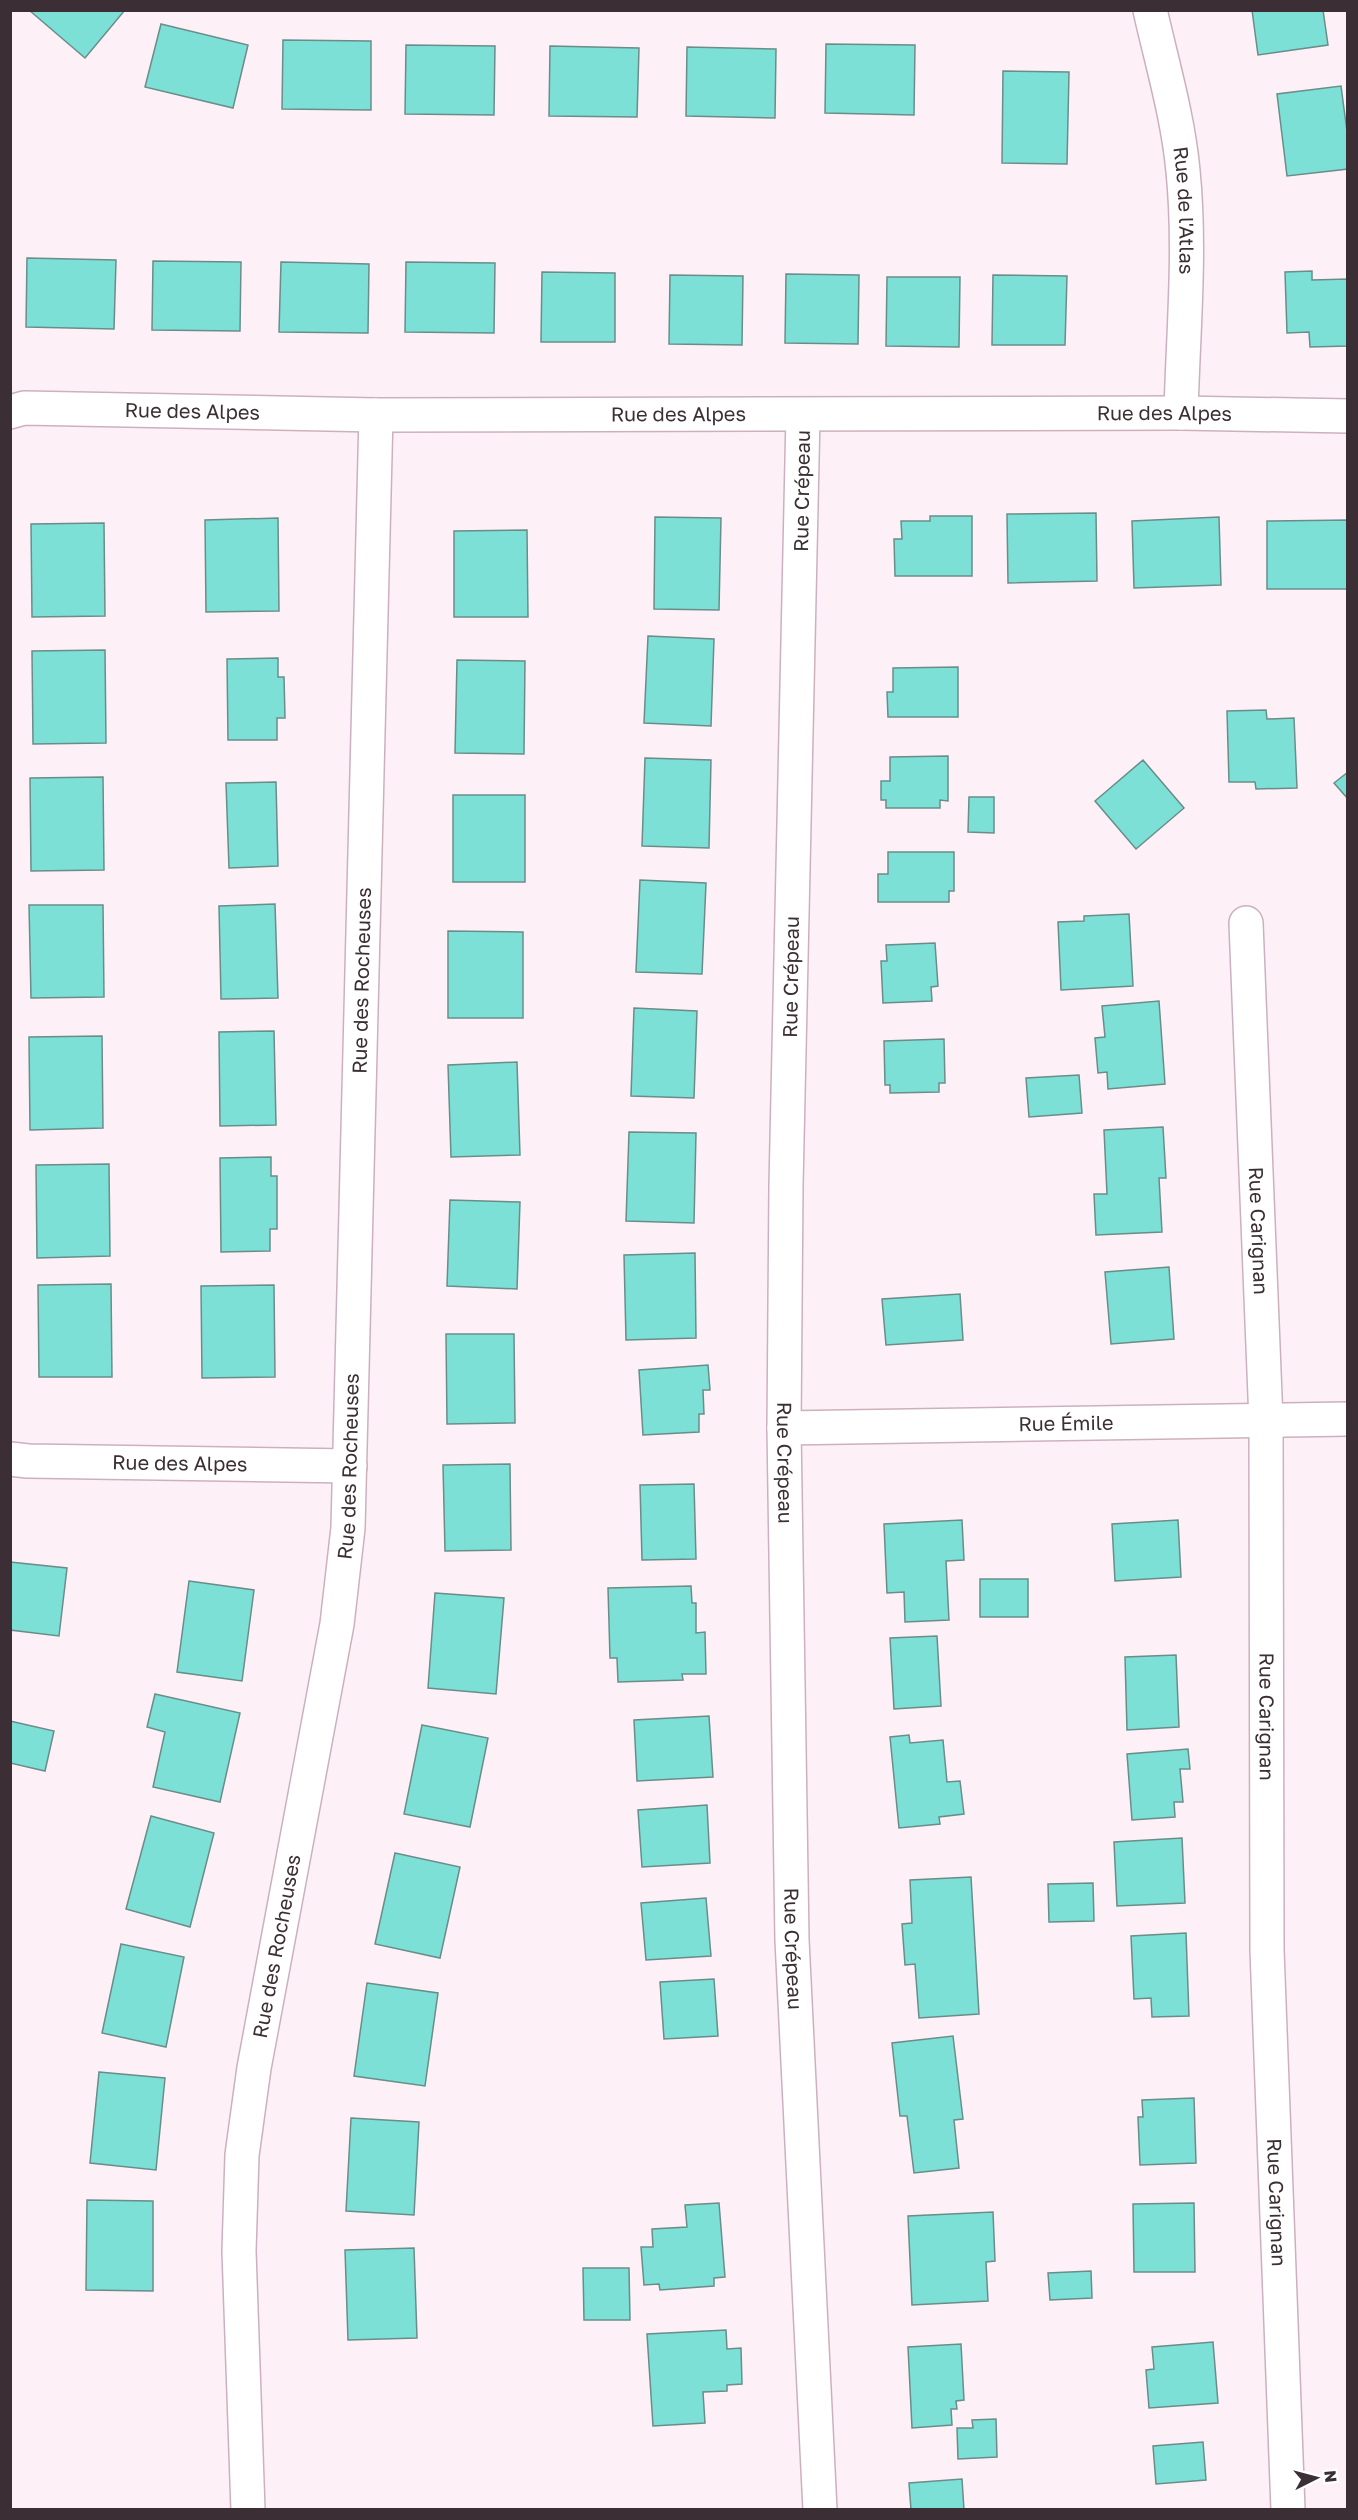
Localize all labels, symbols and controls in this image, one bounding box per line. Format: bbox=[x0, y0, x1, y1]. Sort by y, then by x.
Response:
street label: Rue de l'Atlas bbox=[1169, 145, 1199, 275]
street label: Rue des Alpes bbox=[125, 397, 260, 424]
street label: Rue des Alpes bbox=[1097, 400, 1232, 425]
street label: Rue des Alpes bbox=[611, 401, 746, 425]
street label: Rue Crépeau bbox=[788, 430, 814, 552]
street label: Rue des Rocheuses bbox=[346, 887, 375, 1074]
street label: Rue Crépeau bbox=[777, 916, 803, 1038]
street label: Rue Carignan bbox=[1245, 1166, 1274, 1295]
street label: Rue des Rocheuses bbox=[331, 1373, 363, 1561]
street label: Rue Crépeau bbox=[773, 1402, 798, 1524]
street label: Rue Émile bbox=[1018, 1410, 1114, 1435]
street label: Rue des Alpes bbox=[112, 1449, 248, 1475]
street label: Rue Carignan bbox=[1255, 1652, 1280, 1781]
street label: Rue des Rocheuses bbox=[247, 1852, 305, 2040]
street label: Rue Crépeau bbox=[780, 1887, 808, 2010]
street label: Rue Carignan bbox=[1263, 2138, 1292, 2267]
north arrow bbox=[1286, 2448, 1346, 2508]
text: N bbox=[1320, 2469, 1341, 2484]

